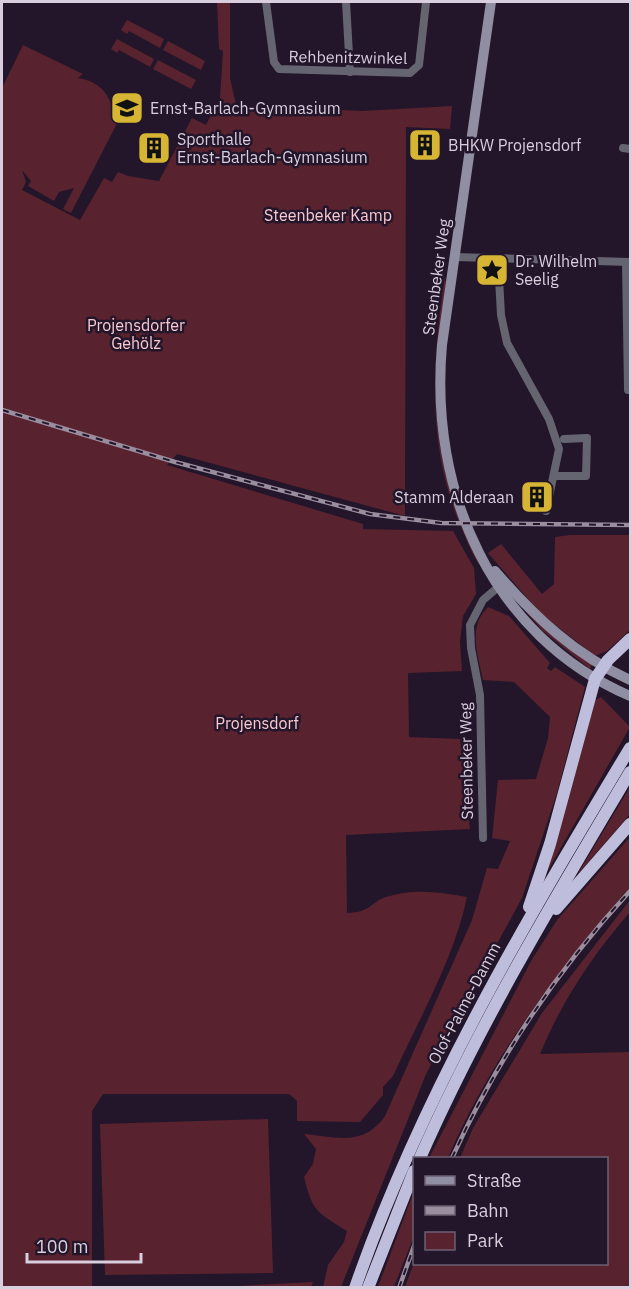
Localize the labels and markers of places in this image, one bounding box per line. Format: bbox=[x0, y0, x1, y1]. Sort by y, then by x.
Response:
school or university icon: Ernst-Barlach-Gymnasium bbox=[109, 90, 145, 126]
place label: Ernst-Barlach-Gymnasium bbox=[150, 98, 341, 118]
building icon: BHKW Projensdorf bbox=[407, 127, 443, 163]
place label: Sporthalle Ernst-Barlach-Gymnasium bbox=[177, 129, 368, 167]
building icon: Sporthalle Ernst-Barlach-Gymnasium bbox=[136, 130, 172, 166]
place label: BHKW Projensdorf bbox=[448, 135, 581, 155]
place label: Dr. Wilhelm Seelig bbox=[515, 251, 597, 289]
place icon: Dr. Wilhelm Seelig bbox=[474, 252, 510, 288]
building icon: Stamm Alderaan bbox=[519, 479, 555, 515]
place label: Stamm Alderaan bbox=[394, 487, 514, 507]

